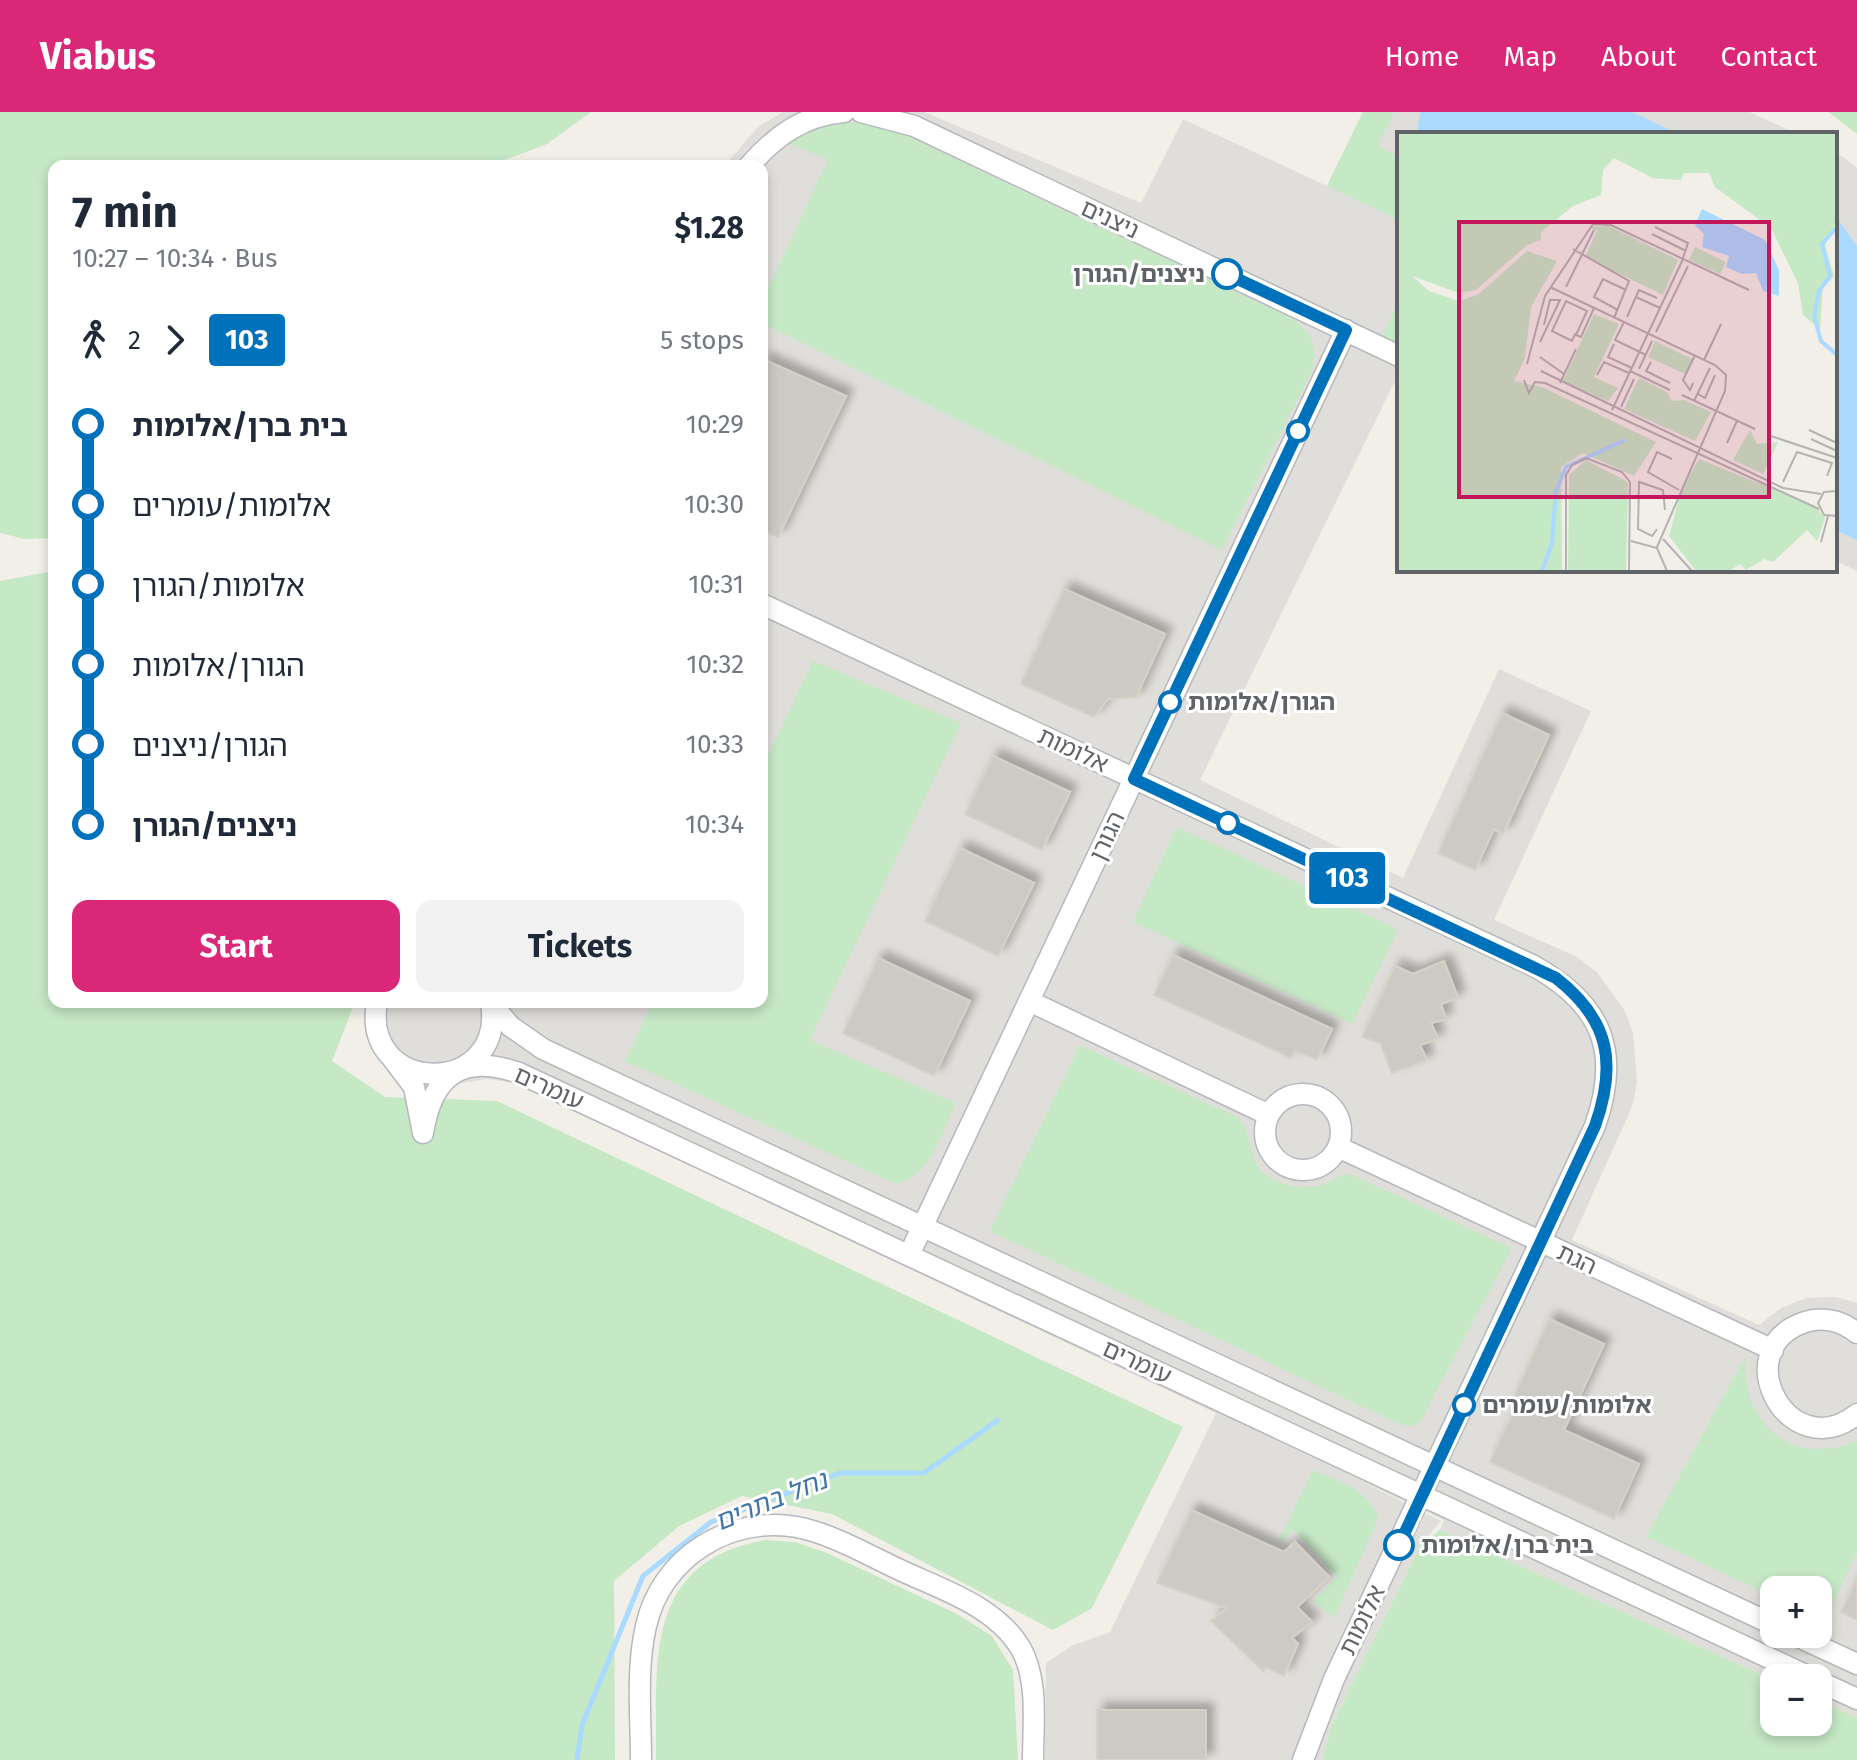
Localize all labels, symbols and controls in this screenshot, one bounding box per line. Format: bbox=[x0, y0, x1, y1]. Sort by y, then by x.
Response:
text: Viabus bbox=[40, 33, 156, 79]
text: Home bbox=[1385, 40, 1459, 73]
text: Map bbox=[1503, 40, 1557, 73]
text: About bbox=[1601, 40, 1676, 73]
text: Contact bbox=[1720, 40, 1817, 73]
inset map bbox=[1397, 132, 1837, 572]
text: 7 min bbox=[72, 186, 178, 239]
street label: ניצנים bbox=[1077, 193, 1143, 245]
text: $1.28 bbox=[675, 210, 744, 246]
text: 10:27 – 10:34 · Bus bbox=[72, 243, 277, 274]
marker: ניצנים/הגורן bbox=[1212, 259, 1242, 289]
place label: ניצנים/הגורן bbox=[1073, 260, 1205, 288]
icon: walk bbox=[72, 318, 116, 362]
icon: forward bbox=[153, 318, 197, 362]
text: 103 bbox=[225, 323, 269, 356]
text: 2 bbox=[128, 325, 141, 356]
text: 5 stops bbox=[660, 325, 744, 356]
text: בית ברן/אלומות bbox=[132, 408, 348, 444]
text: 10:29 bbox=[686, 409, 744, 440]
unlabelled marker bbox=[1287, 420, 1309, 442]
text: אלומות/עומרים bbox=[132, 488, 331, 524]
text: 10:30 bbox=[684, 489, 744, 520]
text: אלומות/הגורן bbox=[132, 568, 305, 604]
text: 10:31 bbox=[688, 569, 744, 600]
text: הגורן/אלומות bbox=[132, 648, 305, 684]
text: 10:32 bbox=[686, 649, 744, 680]
place label: הגורן/אלומות bbox=[1188, 688, 1335, 716]
marker: הגורן/אלומות bbox=[1159, 691, 1181, 713]
street label: אלומות bbox=[1033, 722, 1113, 778]
text: הגורן/ניצנים bbox=[132, 728, 288, 764]
text: 10:33 bbox=[686, 729, 744, 760]
street label: הגורן bbox=[1083, 807, 1131, 865]
text: ניצנים/הגורן bbox=[132, 808, 297, 844]
text: 10:34 bbox=[685, 809, 744, 840]
unlabelled marker bbox=[1217, 812, 1239, 834]
line badge: 103 bbox=[1301, 852, 1393, 904]
text: 103 bbox=[1325, 861, 1369, 894]
button: Start bbox=[72, 900, 400, 992]
button: Tickets bbox=[416, 900, 744, 992]
street label: עומרים bbox=[510, 1060, 588, 1116]
street label: הגת bbox=[1553, 1238, 1601, 1280]
street label: עומרים bbox=[1098, 1334, 1176, 1390]
place label: אלומות/עומרים bbox=[1482, 1391, 1652, 1419]
marker: אלומות/עומרים bbox=[1453, 1394, 1475, 1416]
water label: נחל בתרים bbox=[710, 1464, 834, 1538]
marker: בית ברן/אלומות bbox=[1384, 1530, 1414, 1560]
place label: בית ברן/אלומות bbox=[1421, 1531, 1594, 1559]
map controls bbox=[1760, 1576, 1832, 1736]
button: + bbox=[1760, 1576, 1832, 1648]
street label: אלומות bbox=[1333, 1580, 1391, 1660]
button: − bbox=[1760, 1664, 1832, 1736]

